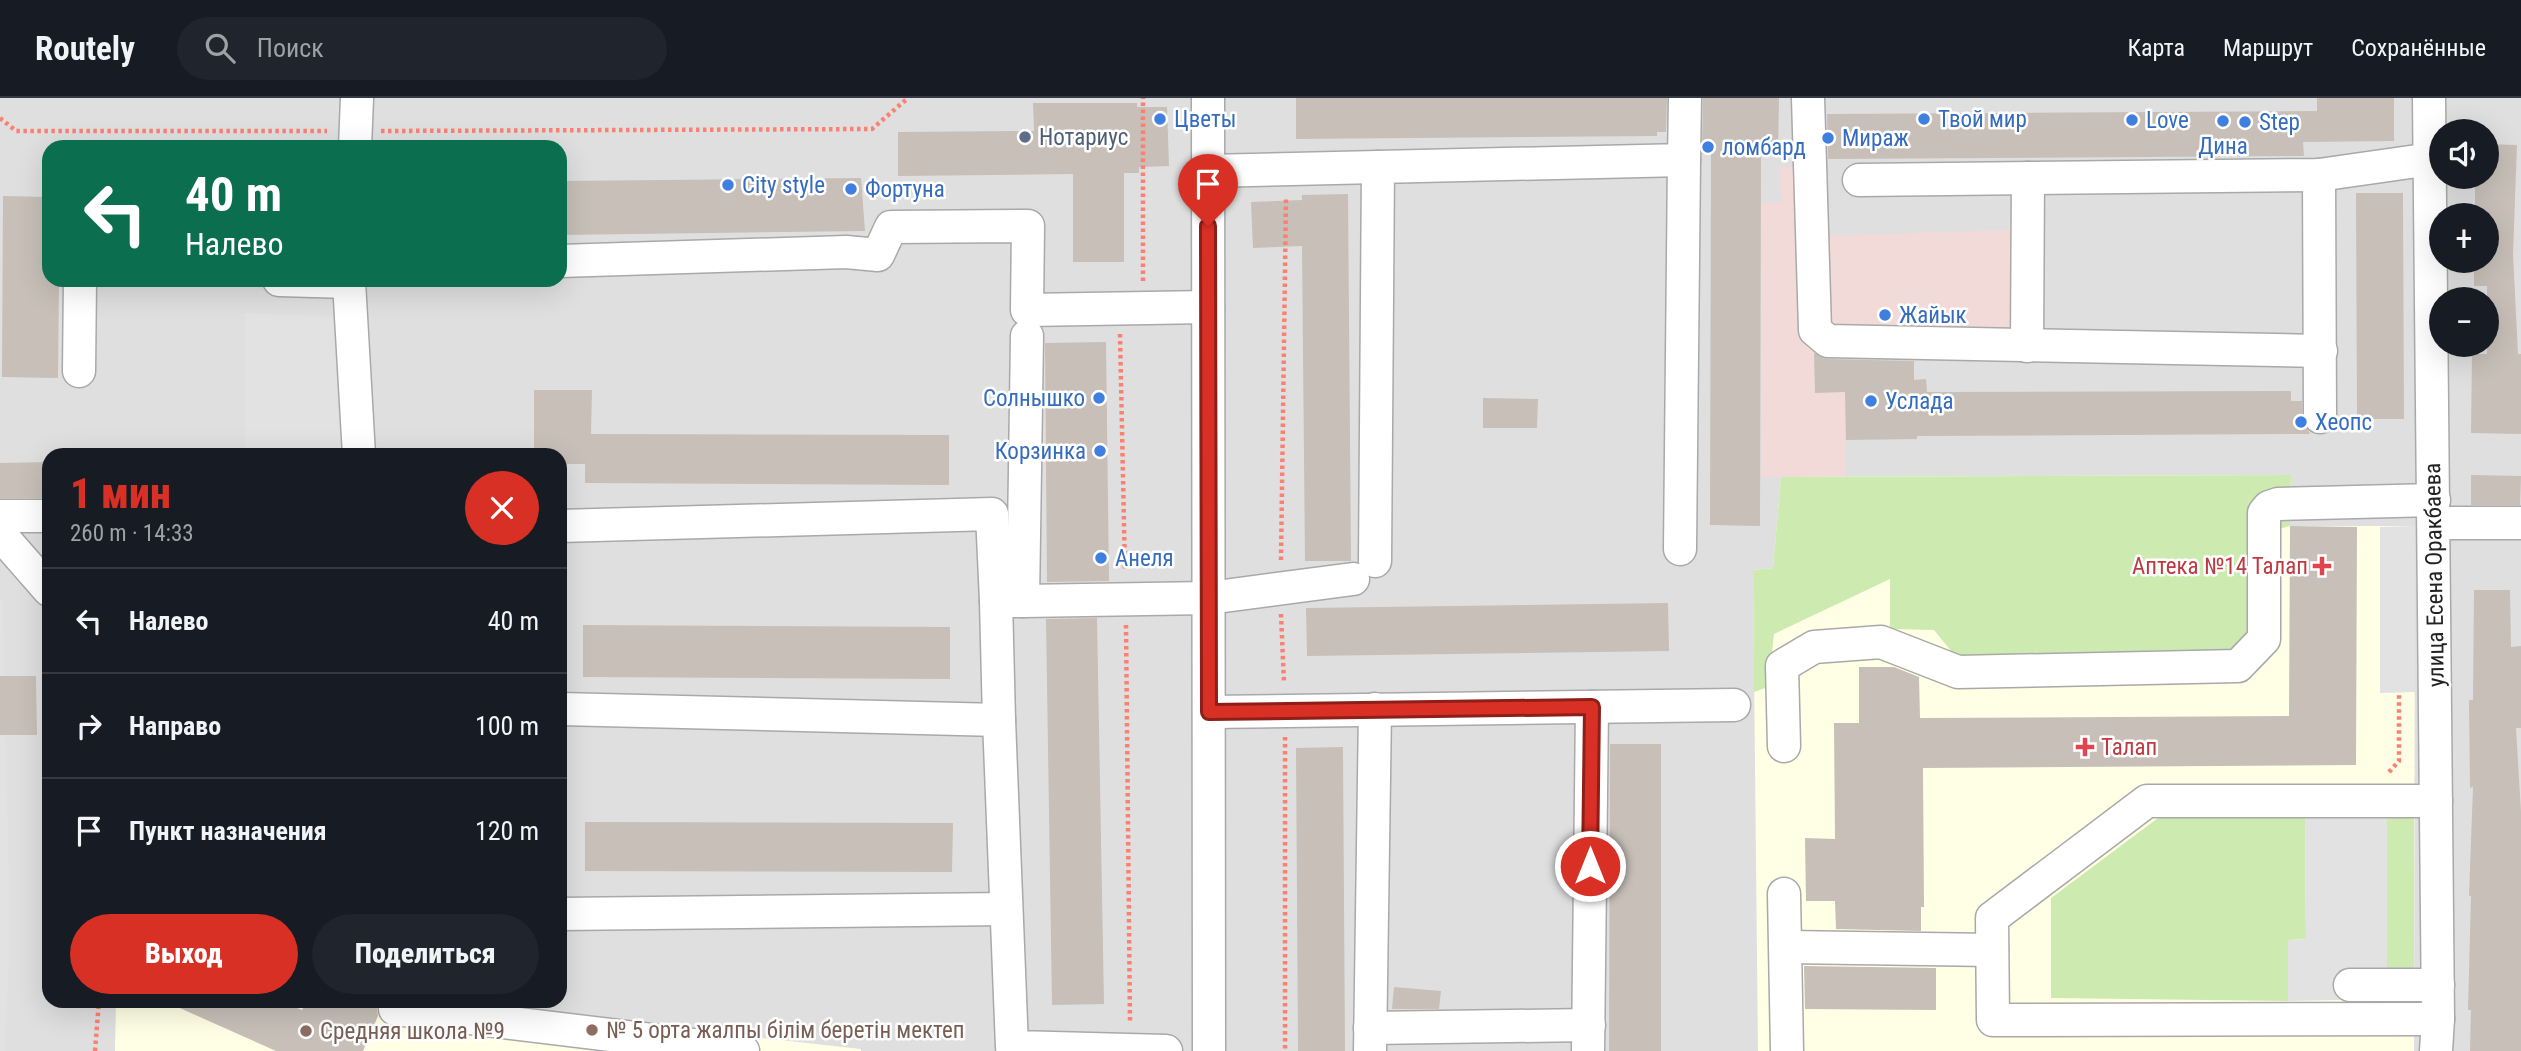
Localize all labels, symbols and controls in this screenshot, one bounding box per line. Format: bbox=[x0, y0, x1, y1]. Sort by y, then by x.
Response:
search box bbox=[177, 17, 667, 80]
text: Routely bbox=[35, 29, 135, 68]
icon: search bbox=[201, 29, 239, 67]
text: Поиск bbox=[257, 33, 324, 63]
text: Карта bbox=[2128, 34, 2185, 62]
text: Маршрут bbox=[2223, 34, 2313, 62]
text: Сохранённые bbox=[2351, 34, 2486, 62]
place label: Цветы bbox=[1174, 106, 1236, 133]
place label: Твой мир bbox=[1938, 106, 2027, 133]
place label: Love bbox=[2146, 107, 2189, 134]
place label: Step bbox=[2259, 109, 2300, 136]
marker: Цветы bbox=[1152, 111, 1168, 127]
marker: Твой мир bbox=[1916, 111, 1932, 127]
marker: Love bbox=[2124, 112, 2140, 128]
marker: Дина bbox=[2215, 113, 2231, 129]
marker: Step bbox=[2237, 114, 2253, 130]
map controls bbox=[2429, 119, 2499, 357]
button: sound bbox=[2429, 119, 2499, 189]
place label: Нотариус bbox=[1039, 124, 1128, 151]
place label: Мираж bbox=[1842, 125, 1909, 152]
marker: Нотариус bbox=[1017, 129, 1033, 145]
marker: Мираж bbox=[1820, 130, 1836, 146]
place label: Дина bbox=[2198, 133, 2248, 160]
place label: ломбард bbox=[1722, 134, 1806, 161]
marker: ломбард bbox=[1700, 139, 1716, 155]
pin bbox=[1178, 154, 1238, 226]
icon: arrive bbox=[1189, 165, 1227, 203]
text: 40 m bbox=[185, 166, 282, 223]
icon: left bbox=[70, 168, 161, 259]
place label: City style bbox=[742, 172, 825, 199]
place label: Фортуна bbox=[865, 176, 945, 203]
marker: City style bbox=[720, 177, 736, 193]
marker: Фортуна bbox=[843, 181, 859, 197]
button: + bbox=[2429, 203, 2499, 273]
text: Налево bbox=[185, 225, 284, 263]
button: − bbox=[2429, 287, 2499, 357]
place label: Жайык bbox=[1899, 302, 1967, 329]
marker: Жайык bbox=[1877, 307, 1893, 323]
place label: Солнышко bbox=[983, 385, 1085, 412]
place label: Услада bbox=[1885, 388, 1954, 415]
marker: Солнышко bbox=[1091, 390, 1107, 406]
marker: Услада bbox=[1863, 393, 1879, 409]
place label: Хеопс bbox=[2315, 409, 2372, 436]
marker: Хеопс bbox=[2293, 414, 2309, 430]
place label: Корзинка bbox=[995, 438, 1086, 465]
marker: Корзинка bbox=[1092, 443, 1108, 459]
street label: улица Есена Оракбаева bbox=[2419, 463, 2450, 687]
text: 1 мин bbox=[70, 469, 171, 518]
button: close bbox=[465, 471, 539, 545]
text: 260 m · 14:33 bbox=[70, 520, 194, 547]
place label: Анеля bbox=[1115, 545, 1174, 572]
marker: Анеля bbox=[1093, 550, 1109, 566]
place label: Аптека №14 Талап bbox=[2132, 553, 2308, 580]
marker: Аптека №14 Талап bbox=[2314, 558, 2330, 574]
icon: left bbox=[70, 602, 108, 640]
text: Налево bbox=[129, 606, 209, 636]
text: 40 m bbox=[488, 606, 539, 636]
icon: right bbox=[70, 707, 108, 745]
text: Направо bbox=[129, 711, 221, 741]
text: 100 m bbox=[475, 711, 539, 741]
place label: Талап bbox=[2101, 734, 2157, 761]
marker: Талап bbox=[2075, 737, 2095, 757]
icon: arrive bbox=[70, 812, 108, 850]
text: Пункт назначения bbox=[129, 816, 327, 846]
text: 120 m bbox=[475, 816, 539, 846]
position arrow bbox=[1553, 829, 1627, 903]
button: Выход bbox=[70, 914, 298, 994]
button: Поделиться bbox=[312, 914, 539, 994]
place label: № 5 орта жалпы білім беретін мектеп bbox=[606, 1017, 964, 1044]
place label: Средняя школа №9 bbox=[320, 1018, 505, 1045]
marker: № 5 орта жалпы білім беретін мектеп bbox=[584, 1022, 600, 1038]
marker: Средняя школа №9 bbox=[298, 1023, 314, 1039]

